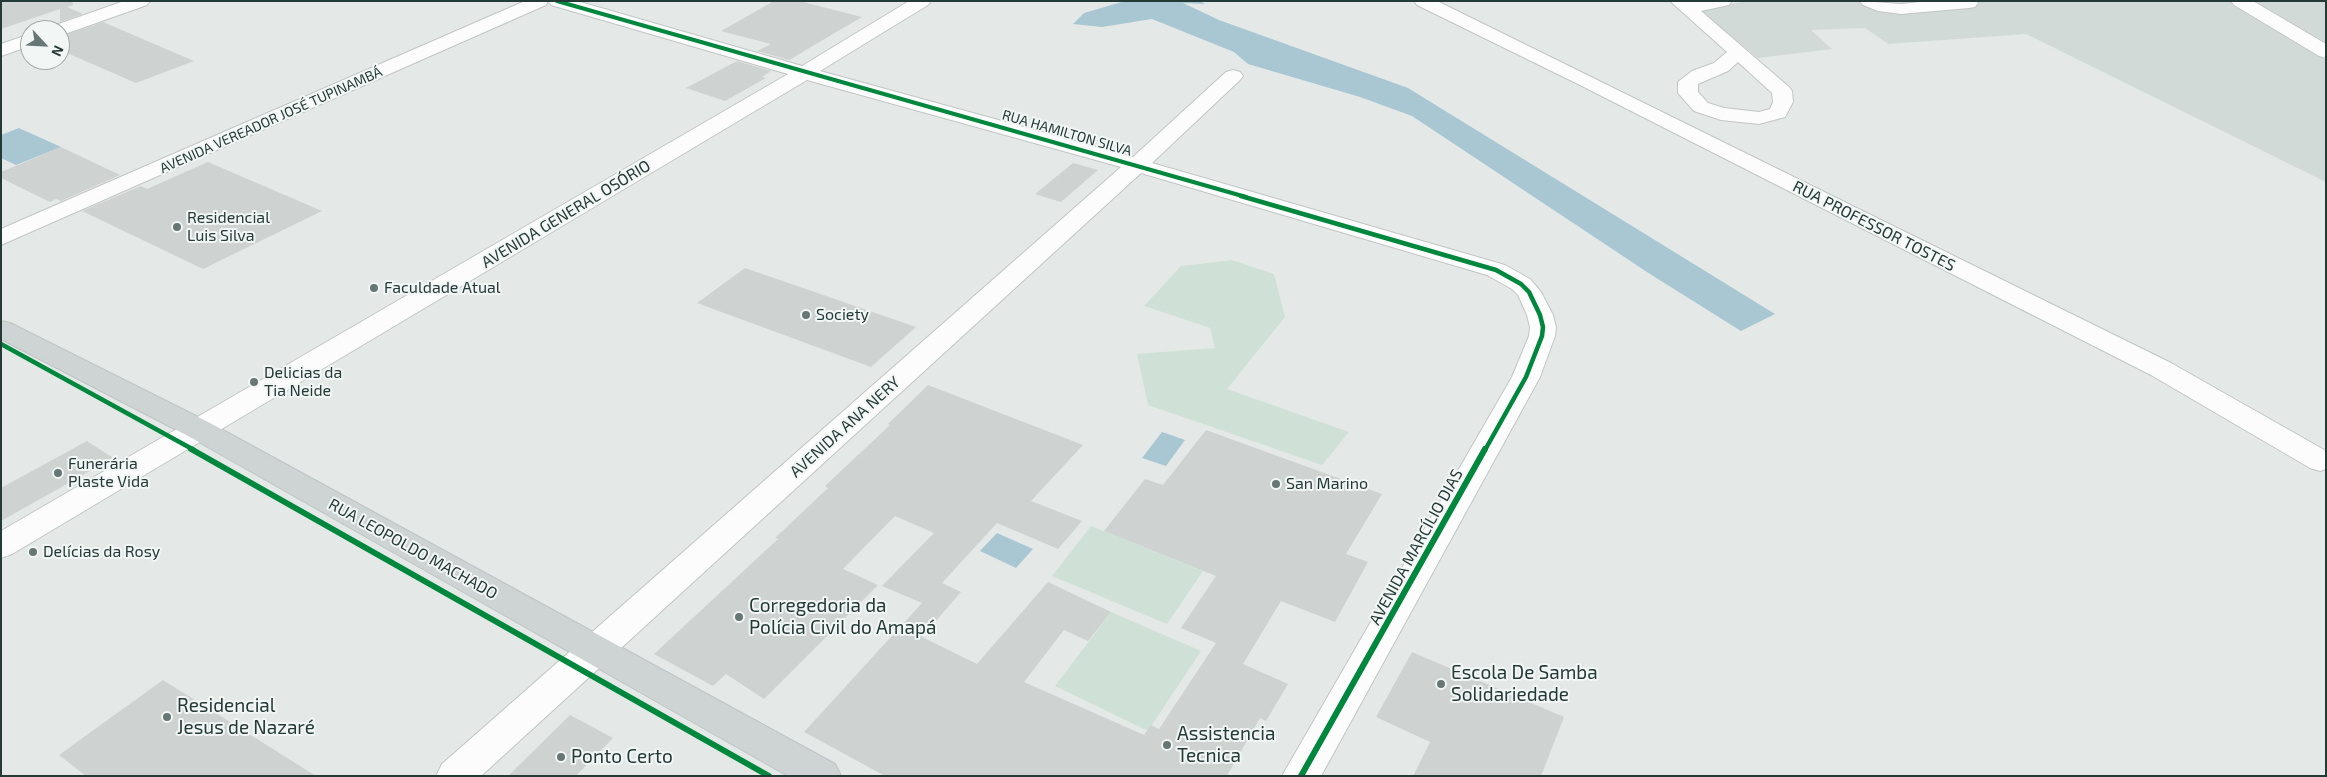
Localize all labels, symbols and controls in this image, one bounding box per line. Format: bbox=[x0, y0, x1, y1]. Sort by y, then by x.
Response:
north arrow bbox=[20, 20, 70, 70]
text: N bbox=[48, 43, 68, 59]
street label: AVENIDA VEREADOR JOSÉ TUPINAMBÁ bbox=[157, 63, 385, 177]
street label: RUA HAMILTON SILVA bbox=[1000, 106, 1134, 160]
street label: AVENIDA GENERAL OSÓRIO bbox=[478, 156, 654, 272]
street label: RUA PROFESSOR TOSTES bbox=[1790, 177, 1958, 275]
place label: Residencial Luis Silva bbox=[187, 208, 270, 246]
marker: Residencial Luis Silva bbox=[171, 221, 183, 233]
place label: Faculdade Atual bbox=[384, 278, 501, 298]
marker: Faculdade Atual bbox=[368, 282, 380, 294]
place label: Society bbox=[816, 305, 869, 325]
marker: Society bbox=[800, 309, 812, 321]
place label: Delicias da Tia Neide bbox=[264, 363, 342, 401]
street label: AVENIDA ANA NERY bbox=[786, 373, 904, 481]
marker: Delicias da Tia Neide bbox=[248, 376, 260, 388]
place label: Funerária Plaste Vida bbox=[68, 454, 149, 492]
street label: AVENIDA MARCÍLIO DIAS bbox=[1365, 466, 1467, 628]
marker: Funerária Plaste Vida bbox=[52, 467, 64, 479]
place label: San Marino bbox=[1286, 474, 1368, 494]
marker: San Marino bbox=[1270, 478, 1282, 490]
street label: RUA LEOPOLDO MACHADO bbox=[325, 495, 501, 603]
place label: Delícias da Rosy bbox=[43, 542, 160, 562]
marker: Delícias da Rosy bbox=[27, 546, 39, 558]
place label: Corregedoria da Polícia Civil do Amapá bbox=[749, 595, 936, 639]
marker: Corregedoria da Polícia Civil do Amapá bbox=[733, 611, 745, 623]
place label: Escola De Samba Solidariedade bbox=[1451, 662, 1598, 706]
marker: Escola De Samba Solidariedade bbox=[1435, 678, 1447, 690]
place label: Residencial Jesus de Nazaré bbox=[177, 695, 315, 739]
marker: Residencial Jesus de Nazaré bbox=[161, 711, 173, 723]
place label: Assistencia Tecnica bbox=[1177, 723, 1275, 767]
marker: Assistencia Tecnica bbox=[1161, 739, 1173, 751]
place label: Ponto Certo bbox=[571, 746, 673, 768]
marker: Ponto Certo bbox=[555, 751, 567, 763]

